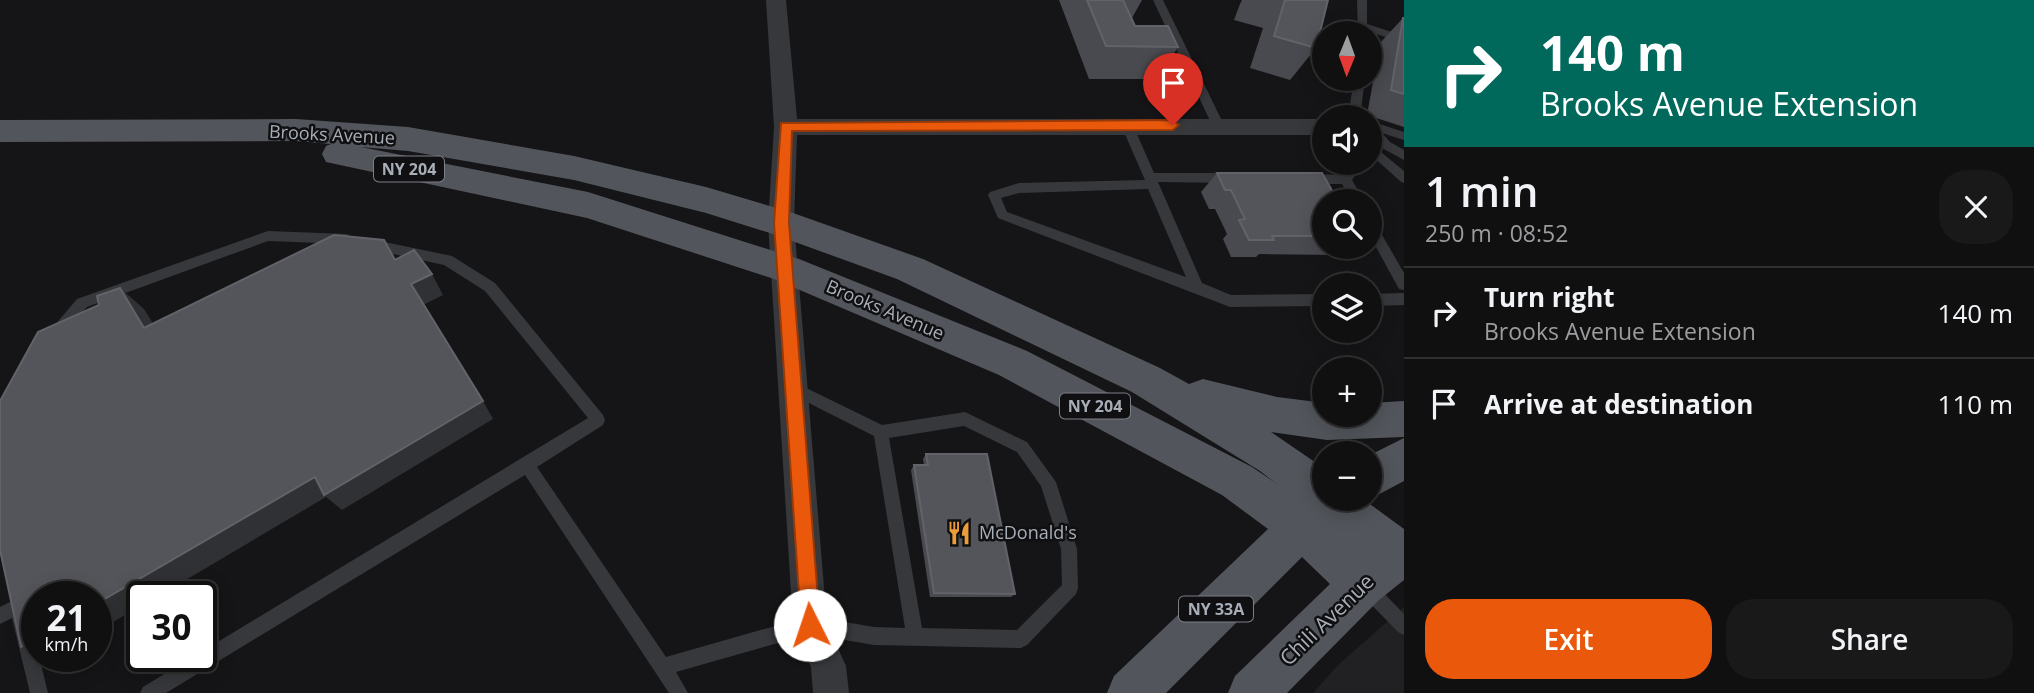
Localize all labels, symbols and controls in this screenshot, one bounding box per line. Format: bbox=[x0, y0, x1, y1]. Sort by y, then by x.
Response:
text: 140 m bbox=[1540, 19, 1685, 85]
north arrow bbox=[1312, 21, 1382, 91]
map controls bbox=[1312, 21, 1382, 511]
icon: right bbox=[1425, 28, 1516, 119]
pin bbox=[1143, 53, 1203, 125]
icon: arrive bbox=[1154, 64, 1192, 102]
text: Brooks Avenue Extension bbox=[1540, 82, 1918, 125]
button: sound bbox=[1312, 105, 1382, 175]
street label: Brooks Avenue bbox=[268, 119, 396, 149]
road number: NY 204 bbox=[374, 156, 444, 182]
text: 1 min bbox=[1425, 162, 1538, 219]
button: close bbox=[1939, 170, 2013, 244]
button: search bbox=[1312, 189, 1382, 259]
text: 250 m · 08:52 bbox=[1425, 217, 1568, 249]
street label: Brooks Avenue bbox=[823, 273, 948, 345]
button: layers bbox=[1312, 273, 1382, 343]
text: Turn right bbox=[1484, 279, 1615, 315]
icon: right bbox=[1425, 294, 1463, 332]
text: 140 m bbox=[1938, 295, 2013, 331]
text: Brooks Avenue Extension bbox=[1484, 315, 1756, 347]
button: + bbox=[1312, 357, 1382, 427]
icon: arrive bbox=[1425, 385, 1463, 423]
text: Arrive at destination bbox=[1484, 386, 1753, 422]
text: 110 m bbox=[1938, 386, 2013, 422]
road number: NY 204 bbox=[1060, 394, 1130, 418]
button: − bbox=[1312, 441, 1382, 511]
restaurant icon: McDonald's bbox=[945, 519, 973, 547]
place label: McDonald's bbox=[979, 520, 1077, 544]
street label: Chili Avenue bbox=[1273, 567, 1379, 671]
speed limit sign: 30 bbox=[126, 581, 217, 672]
position arrow bbox=[773, 588, 847, 662]
text: 21 bbox=[46, 594, 87, 641]
road number: NY 33A bbox=[1179, 596, 1253, 622]
button: Exit bbox=[1425, 599, 1712, 679]
button: Share bbox=[1726, 599, 2013, 679]
text: km/h bbox=[45, 632, 88, 656]

